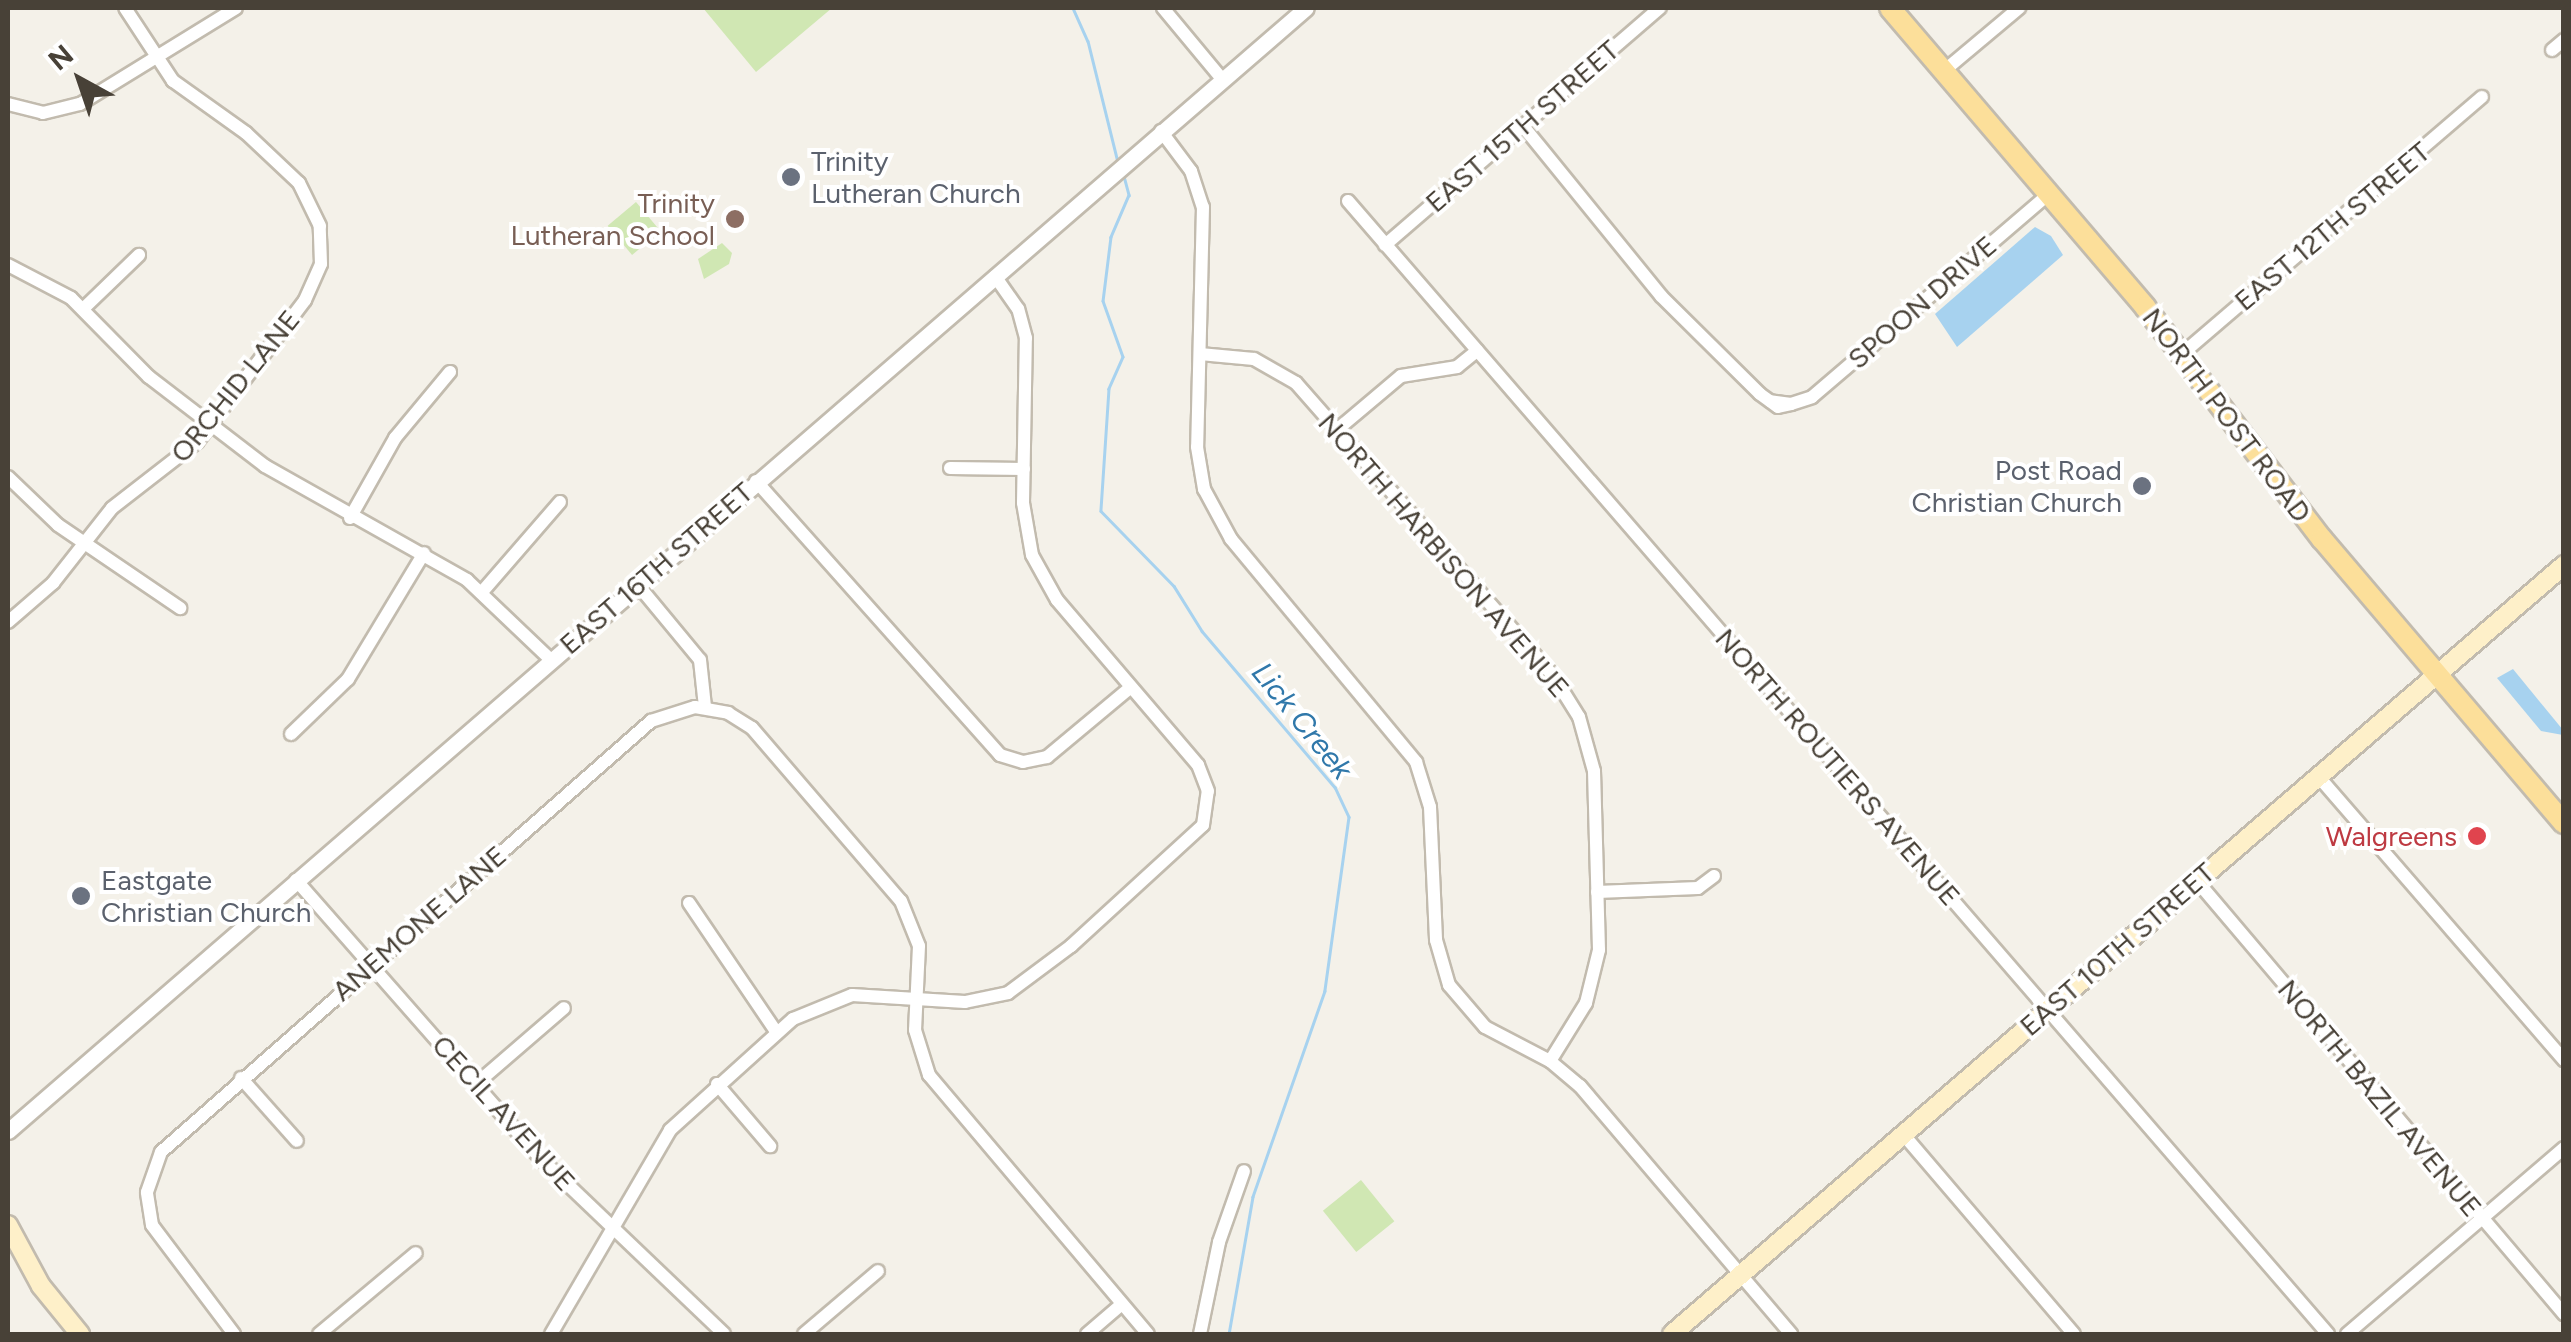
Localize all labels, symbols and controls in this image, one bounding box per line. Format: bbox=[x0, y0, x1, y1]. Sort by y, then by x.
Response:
north arrow bbox=[30, 30, 130, 130]
street label: EAST 15TH STREET bbox=[1419, 33, 1625, 219]
text: N bbox=[41, 37, 80, 77]
street label: EAST 12TH STREET bbox=[2228, 135, 2436, 317]
place label: Trinity Lutheran Church bbox=[811, 144, 1021, 210]
marker: Trinity Lutheran Church bbox=[780, 166, 802, 188]
place label: Trinity Lutheran School bbox=[510, 186, 715, 252]
marker: Trinity Lutheran School bbox=[724, 208, 746, 230]
street label: SPOON DRIVE bbox=[1841, 228, 2003, 376]
street label: NORTH POST ROAD bbox=[2136, 301, 2318, 529]
street label: ORCHID LANE bbox=[163, 303, 307, 469]
street label: NORTH HARBISON AVENUE bbox=[1311, 406, 1577, 704]
place label: Post Road Christian Church bbox=[1912, 453, 2122, 519]
street label: EAST 16TH STREET bbox=[553, 475, 759, 661]
marker: Post Road Christian Church bbox=[2131, 475, 2153, 497]
street label: NORTH ROUTIERS AVENUE bbox=[1709, 622, 1967, 912]
water label: Lick Creek bbox=[1244, 655, 1360, 787]
place label: Walgreens bbox=[2326, 819, 2457, 853]
marker: Walgreens bbox=[2466, 825, 2488, 847]
street label: ANEMONE LANE bbox=[325, 838, 513, 1008]
street label: EAST 10TH STREET bbox=[2013, 855, 2221, 1043]
place label: Eastgate Christian Church bbox=[101, 863, 311, 929]
marker: Eastgate Christian Church bbox=[70, 885, 92, 907]
street label: NORTH BAZIL AVENUE bbox=[2271, 973, 2489, 1223]
street label: CECIL AVENUE bbox=[425, 1028, 583, 1198]

